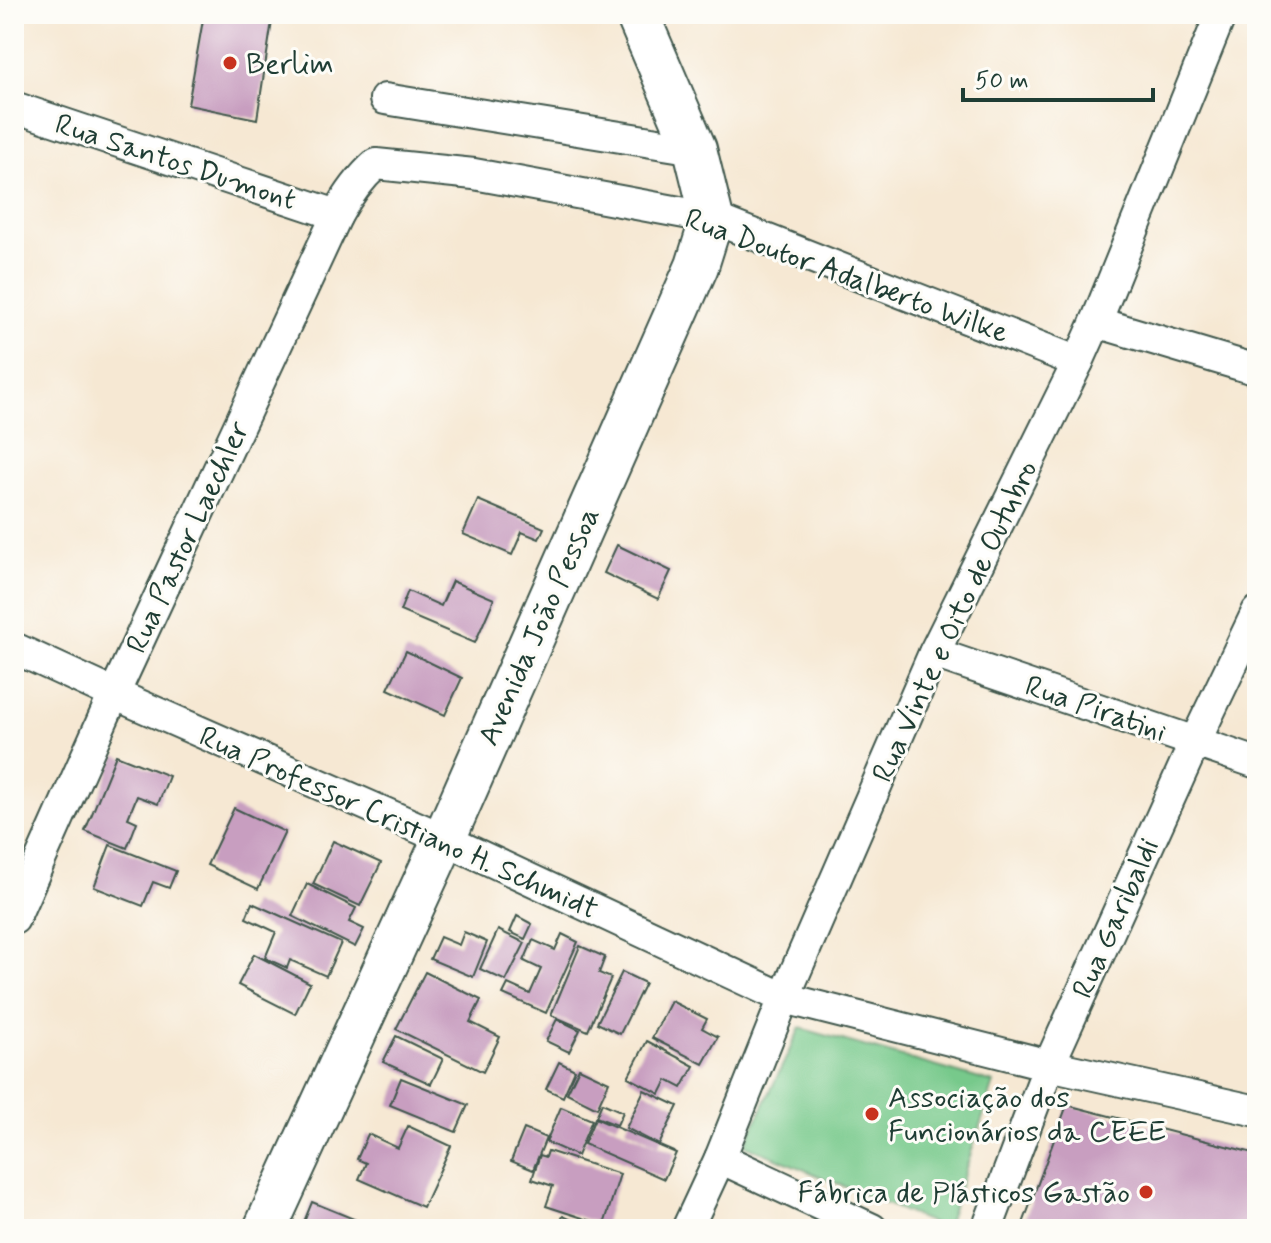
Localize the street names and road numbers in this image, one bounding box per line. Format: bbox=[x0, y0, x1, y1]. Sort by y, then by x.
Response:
street label: Rua Santos Dumont bbox=[50, 105, 301, 220]
street label: Rua Doutor Adalberto Wilke bbox=[679, 200, 1014, 353]
street label: Rua Pastor Laechler bbox=[118, 415, 259, 660]
street label: Rua Vinte e Oito de Outubro bbox=[864, 454, 1047, 789]
street label: Avenida João Pessoa bbox=[469, 501, 609, 752]
street label: Rua Piratini bbox=[1020, 667, 1171, 752]
street label: Rua Professor Cristiano H. Schmidt bbox=[193, 718, 604, 929]
street label: Rua Garibaldi bbox=[1064, 833, 1169, 1005]

